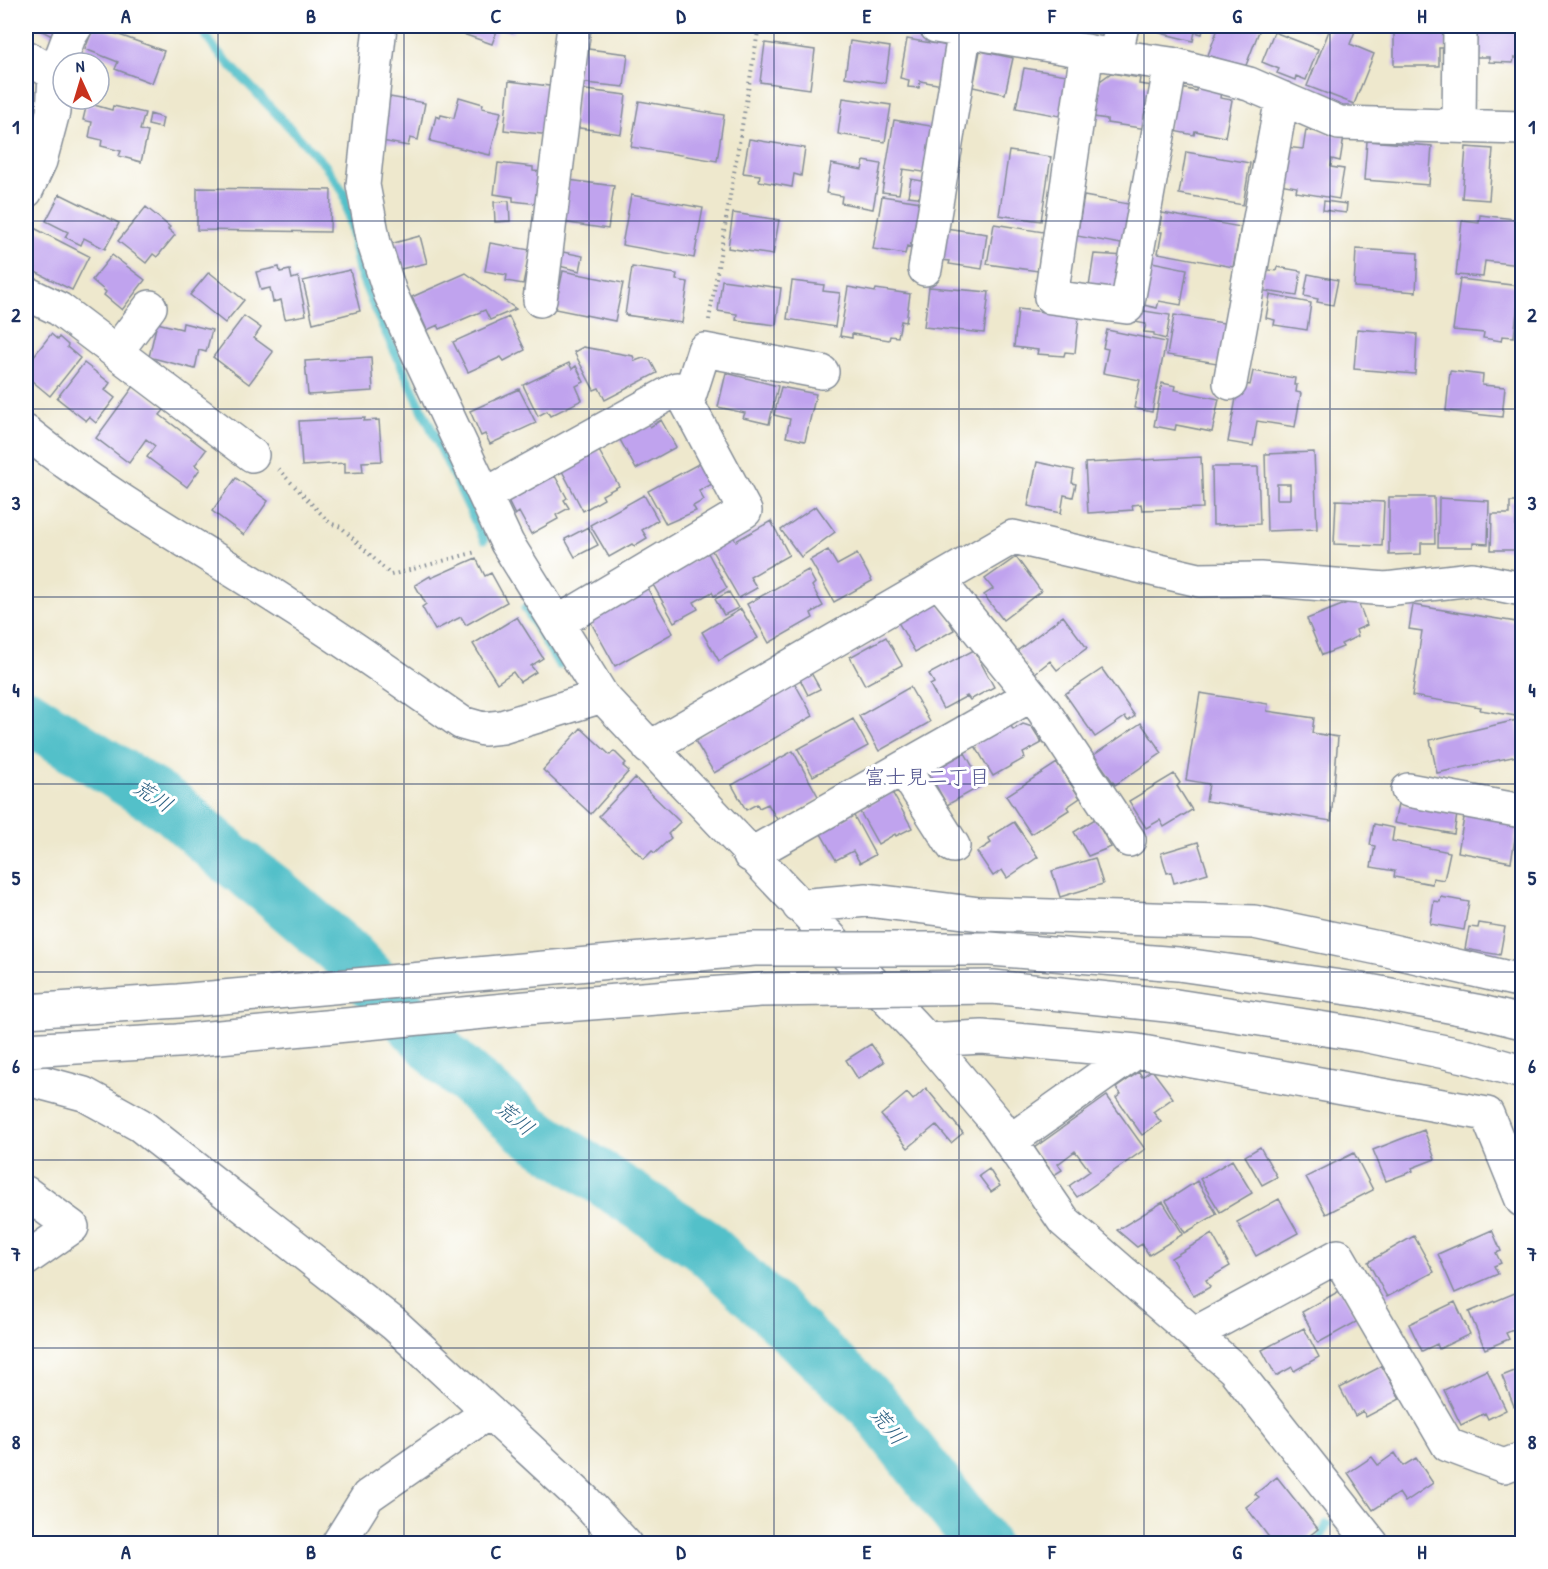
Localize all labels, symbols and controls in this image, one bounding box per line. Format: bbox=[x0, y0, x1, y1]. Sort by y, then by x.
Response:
text: A bbox=[121, 2, 131, 29]
text: B bbox=[306, 2, 316, 29]
text: C bbox=[491, 2, 502, 29]
text: D bbox=[676, 2, 686, 29]
text: E bbox=[863, 2, 872, 29]
text: F bbox=[1047, 2, 1057, 29]
text: G bbox=[1232, 2, 1242, 29]
text: H bbox=[1417, 2, 1427, 29]
north arrow bbox=[51, 51, 111, 111]
text: N bbox=[75, 55, 85, 77]
text: 1 bbox=[12, 113, 20, 140]
text: 1 bbox=[1528, 113, 1536, 140]
text: 2 bbox=[11, 301, 21, 328]
text: 2 bbox=[1527, 301, 1537, 328]
text: 3 bbox=[12, 489, 21, 516]
text: 3 bbox=[1528, 489, 1537, 516]
text: 4 bbox=[12, 676, 20, 703]
text: 4 bbox=[1528, 676, 1536, 703]
district label: 富士見二丁目 bbox=[864, 762, 990, 791]
water label: 荒川 bbox=[128, 772, 179, 819]
text: 5 bbox=[12, 864, 21, 891]
text: 5 bbox=[1528, 864, 1537, 891]
text: 6 bbox=[12, 1052, 20, 1079]
text: 6 bbox=[1528, 1052, 1536, 1079]
water label: 荒川 bbox=[490, 1093, 541, 1142]
text: 7 bbox=[10, 1240, 21, 1267]
text: 7 bbox=[1526, 1240, 1537, 1267]
water label: 荒川 bbox=[864, 1400, 913, 1451]
text: 8 bbox=[12, 1428, 21, 1455]
text: 8 bbox=[1528, 1428, 1537, 1455]
text: A bbox=[121, 1538, 131, 1565]
text: B bbox=[306, 1538, 316, 1565]
text: C bbox=[491, 1538, 502, 1565]
text: D bbox=[676, 1538, 686, 1565]
text: E bbox=[863, 1538, 872, 1565]
text: F bbox=[1047, 1538, 1057, 1565]
text: G bbox=[1232, 1538, 1242, 1565]
text: H bbox=[1417, 1538, 1427, 1565]

